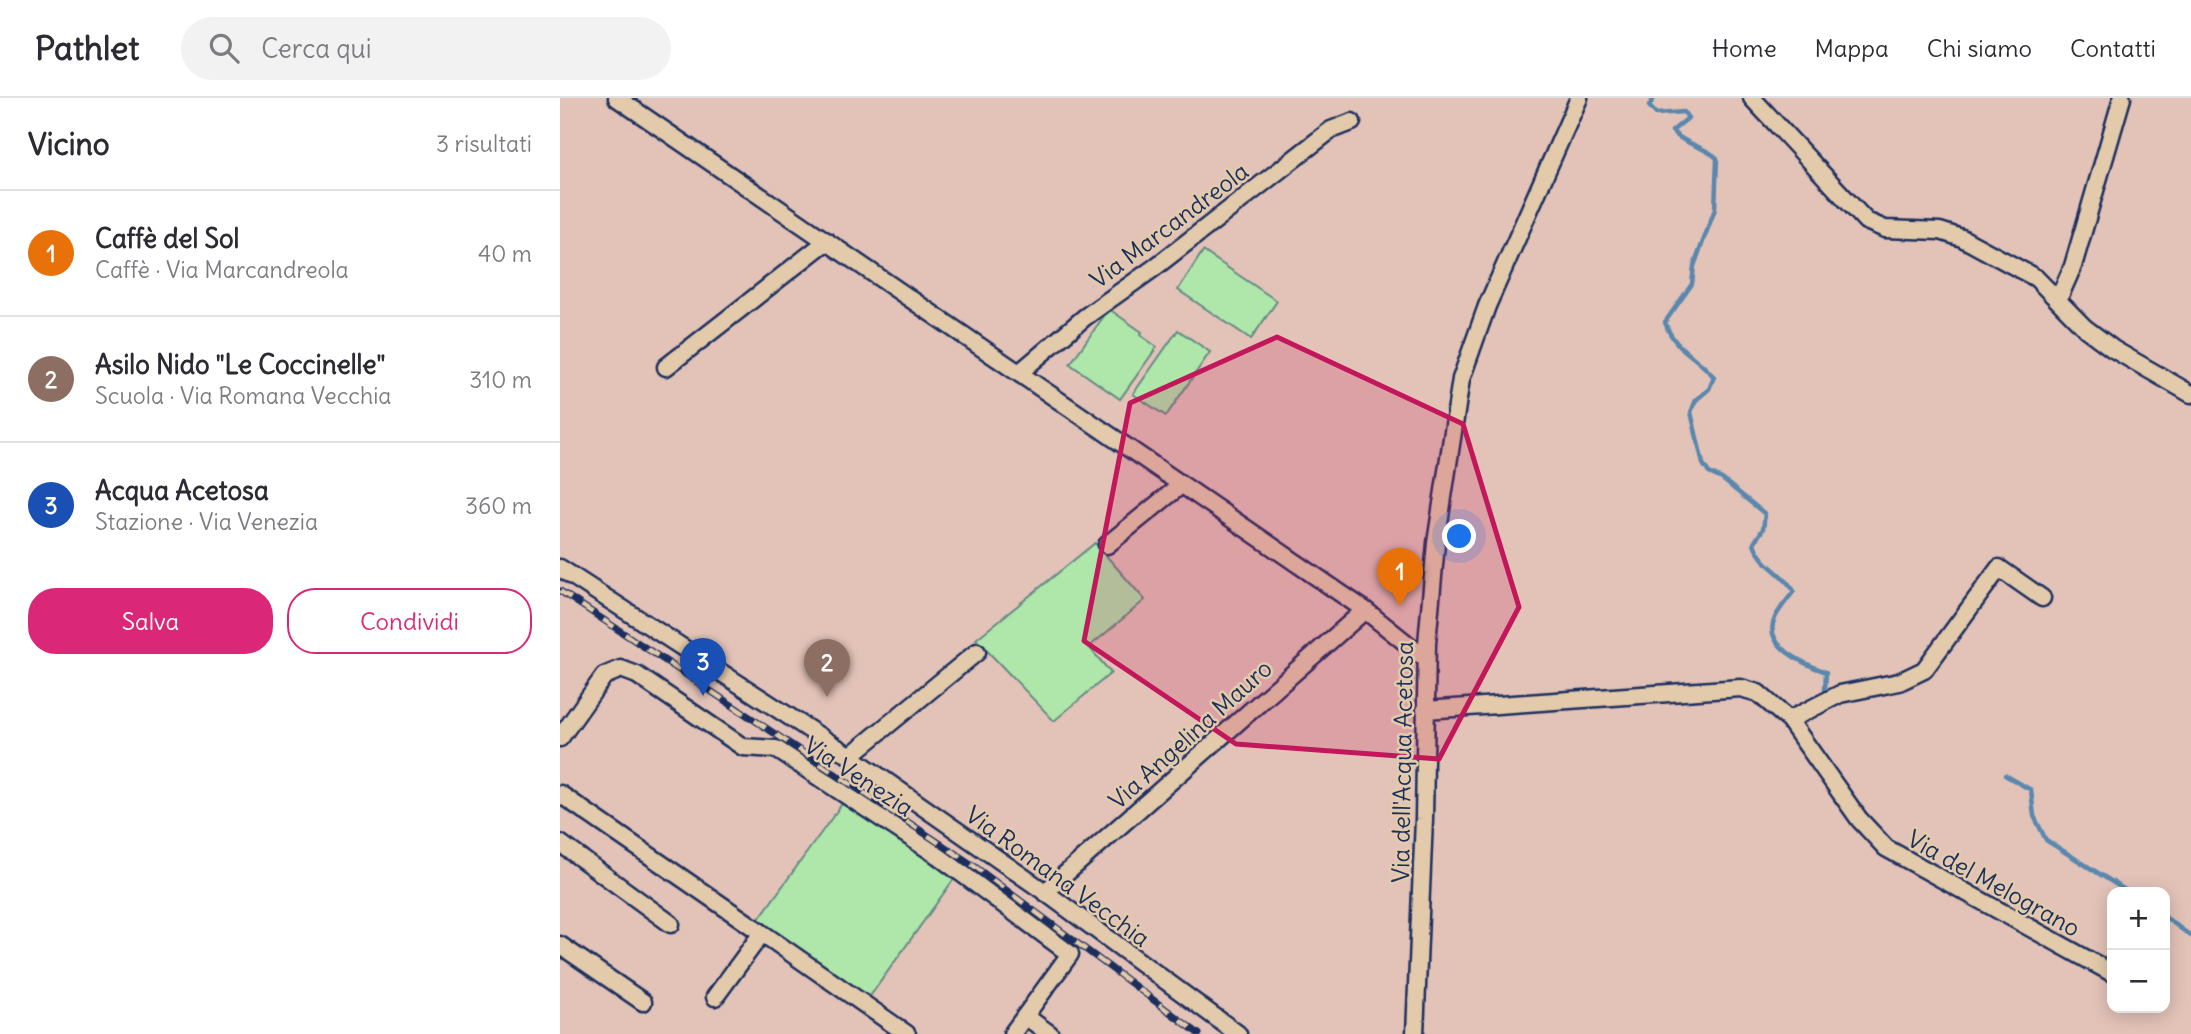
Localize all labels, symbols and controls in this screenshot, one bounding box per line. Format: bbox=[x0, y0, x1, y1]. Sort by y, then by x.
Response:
search box bbox=[181, 17, 671, 80]
text: Pathlet bbox=[35, 27, 139, 69]
icon: search bbox=[205, 29, 243, 67]
text: Cerca qui bbox=[261, 32, 372, 65]
text: Home bbox=[1712, 33, 1777, 63]
text: Mappa bbox=[1815, 33, 1889, 63]
text: Chi siamo bbox=[1927, 33, 2032, 63]
text: Contatti bbox=[2070, 33, 2156, 63]
text: Vicino bbox=[28, 125, 110, 163]
text: 3 risultati bbox=[436, 129, 532, 158]
street label: Via Marcandreola bbox=[1084, 156, 1254, 294]
text: Caffè del Sol bbox=[95, 222, 239, 255]
text: 1 bbox=[46, 239, 56, 268]
text: 40 m bbox=[478, 239, 532, 268]
text: Caffè · Via Marcandreola bbox=[95, 255, 349, 284]
text: Asilo Nido "Le Coccinelle" bbox=[95, 348, 385, 381]
text: 2 bbox=[45, 365, 57, 394]
text: 310 m bbox=[469, 365, 532, 394]
text: Scuola · Via Romana Vecchia bbox=[95, 381, 391, 410]
text: Acqua Acetosa bbox=[95, 474, 269, 507]
text: 3 bbox=[44, 491, 58, 520]
text: 360 m bbox=[465, 491, 532, 520]
text: Stazione · Via Venezia bbox=[95, 507, 318, 536]
your location bbox=[1442, 519, 1476, 553]
pin: 1 bbox=[1377, 548, 1423, 606]
button: Salva bbox=[28, 588, 273, 654]
button: Condividi bbox=[287, 588, 532, 654]
pin: 3 bbox=[680, 638, 726, 696]
pin: 2 bbox=[804, 639, 850, 697]
street label: Via dell'Acqua Acetosa bbox=[1385, 641, 1419, 883]
street label: Via Angelina Mauro bbox=[1102, 653, 1278, 815]
street label: Via Venezia bbox=[799, 730, 919, 822]
street label: Via Romana Vecchia bbox=[960, 799, 1156, 953]
street label: Via del Melograno bbox=[1902, 823, 2086, 943]
map controls bbox=[2107, 887, 2170, 1013]
button: + bbox=[2107, 887, 2170, 950]
button: − bbox=[2107, 950, 2170, 1013]

